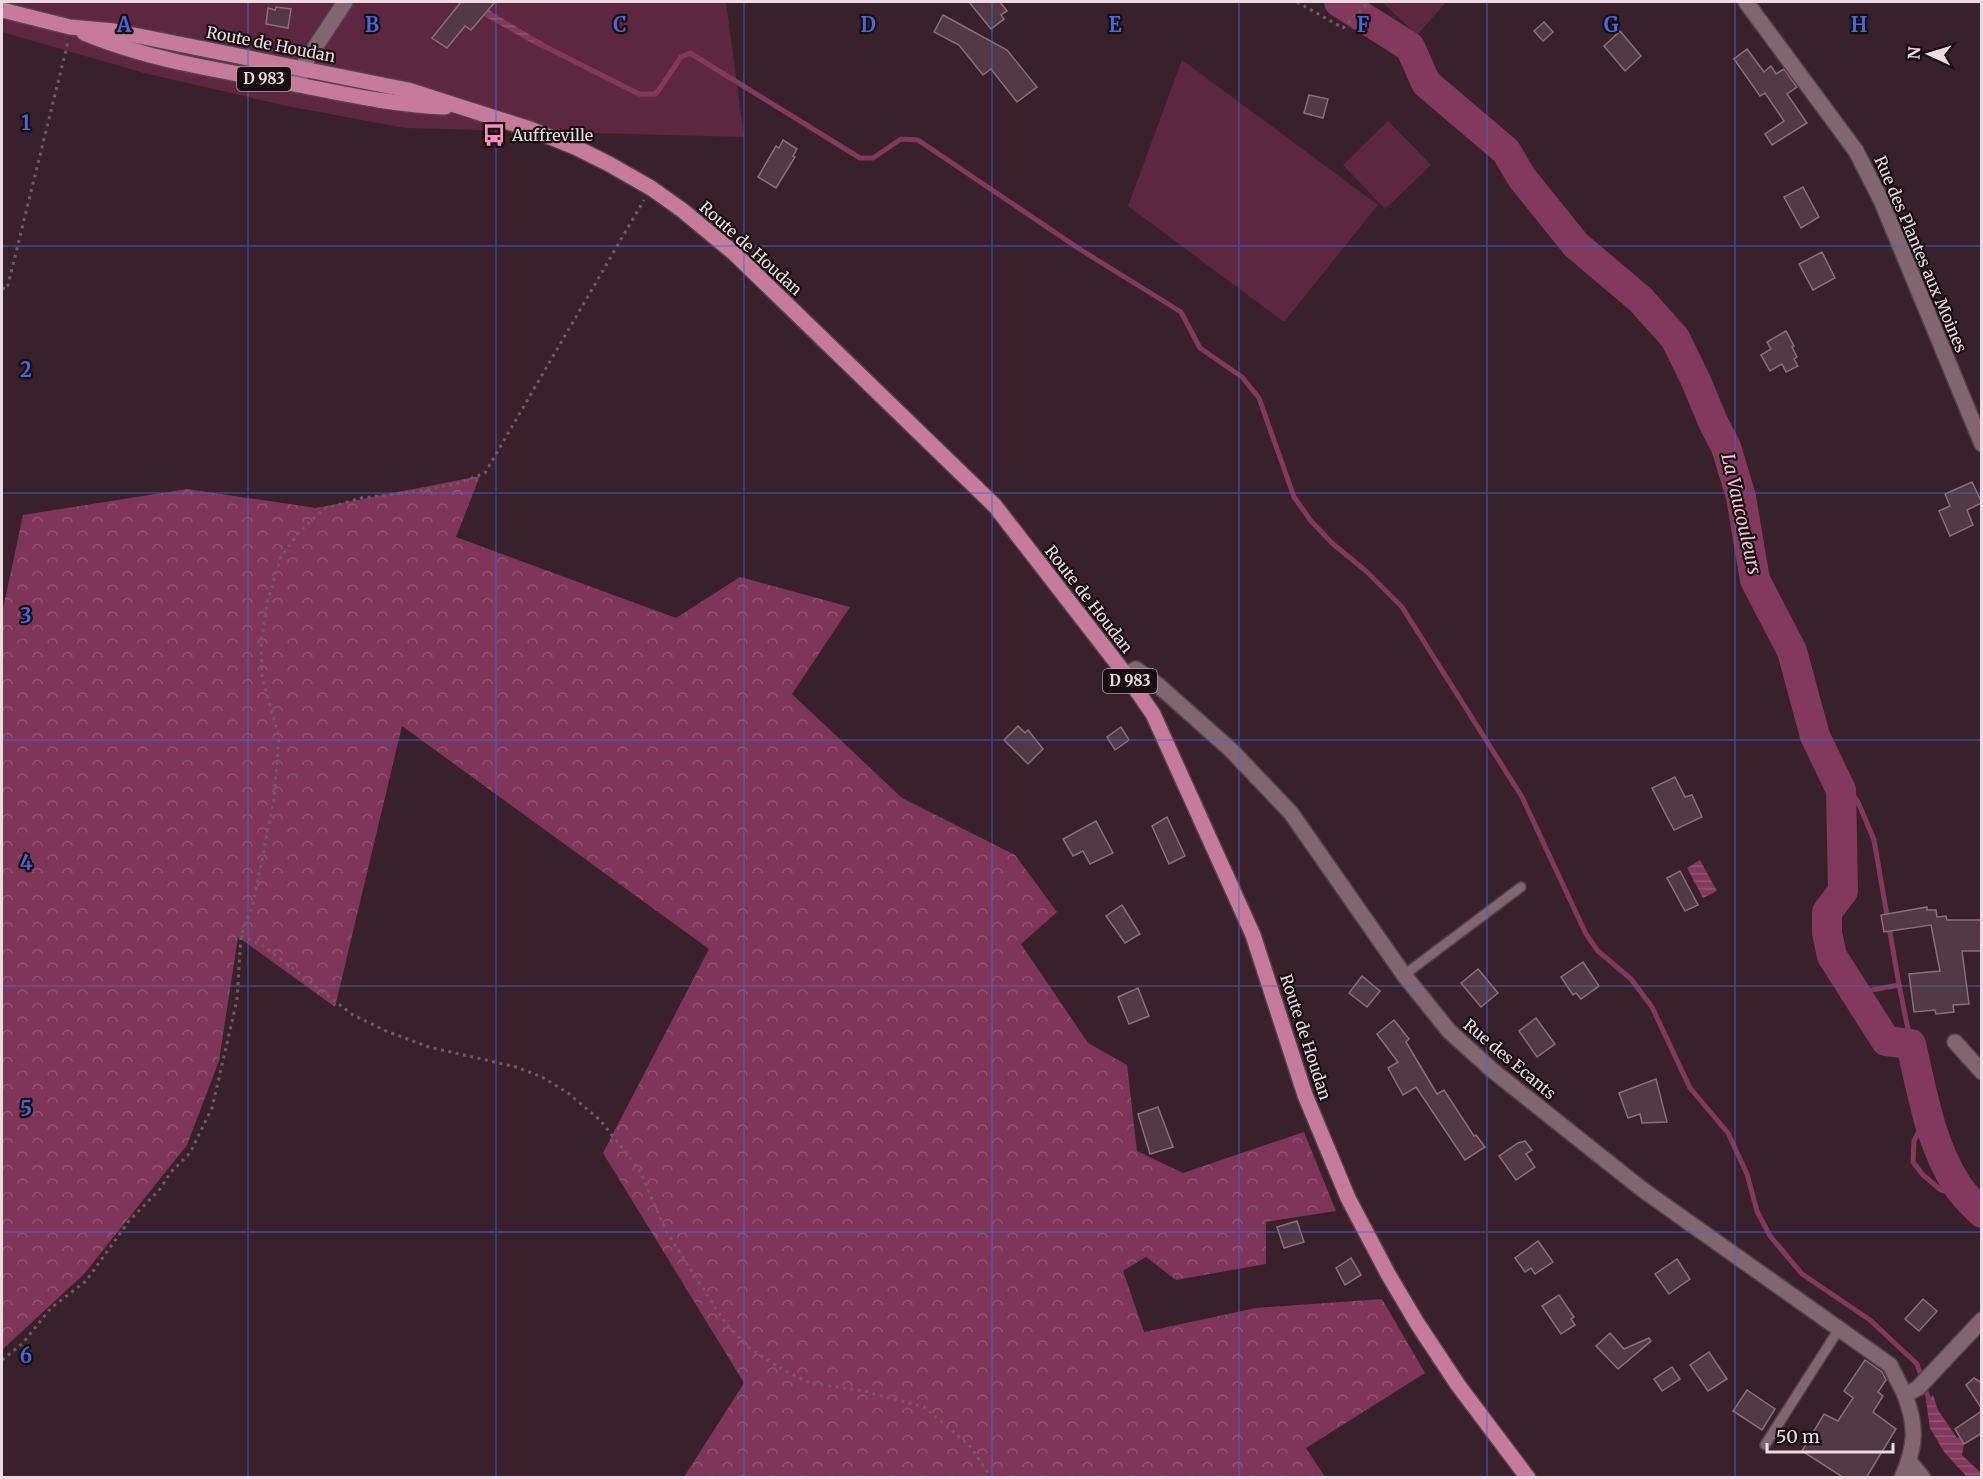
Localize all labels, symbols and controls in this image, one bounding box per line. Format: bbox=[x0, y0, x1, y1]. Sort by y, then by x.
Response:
text: A bbox=[116, 12, 132, 37]
text: B bbox=[365, 12, 379, 37]
text: C bbox=[613, 12, 627, 37]
text: D bbox=[860, 12, 876, 37]
text: E bbox=[1108, 12, 1122, 37]
text: F bbox=[1357, 12, 1370, 37]
text: G bbox=[1604, 12, 1619, 37]
text: H bbox=[1851, 12, 1867, 37]
street label: Route de Houdan bbox=[205, 22, 338, 66]
north arrow bbox=[1899, 24, 1959, 84]
text: N bbox=[1904, 46, 1924, 60]
road number: D 983 bbox=[237, 67, 291, 91]
text: 1 bbox=[21, 110, 31, 135]
bus stop icon: Auffreville bbox=[481, 122, 507, 148]
place label: Auffreville bbox=[511, 125, 593, 145]
street label: Rue des Plantes aux Moines bbox=[1870, 153, 1972, 355]
street label: Route de Houdan bbox=[696, 197, 807, 300]
text: 2 bbox=[20, 357, 32, 382]
water label: La Vaucouleurs bbox=[1716, 451, 1767, 577]
street label: Route de Houdan bbox=[1041, 541, 1137, 657]
text: 3 bbox=[20, 603, 32, 628]
road number: D 983 bbox=[1103, 669, 1157, 693]
text: 4 bbox=[20, 850, 33, 875]
street label: Route de Houdan bbox=[1276, 972, 1336, 1103]
street label: Rue des Ecants bbox=[1460, 1015, 1560, 1103]
text: 5 bbox=[20, 1096, 32, 1121]
text: 6 bbox=[20, 1343, 32, 1368]
scale bar bbox=[1767, 1416, 1893, 1454]
text: 50 m bbox=[1776, 1425, 1820, 1448]

